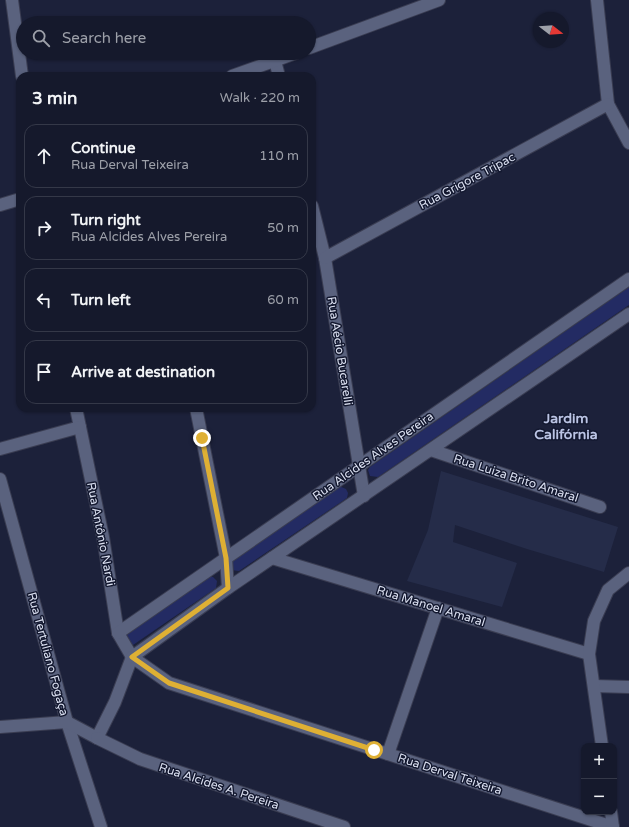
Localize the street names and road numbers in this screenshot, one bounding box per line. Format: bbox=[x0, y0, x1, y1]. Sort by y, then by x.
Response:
street label: Rua Grigore Tripac bbox=[417, 150, 517, 212]
street label: Rua Aécio Bucarelli bbox=[324, 296, 356, 406]
street label: Rua Alcides Alves Pereira bbox=[310, 409, 436, 503]
street label: Rua Luiza Brito Amaral bbox=[452, 451, 580, 505]
street label: Rua Antônio Nardi bbox=[84, 481, 118, 587]
street label: Rua Manoel Amaral bbox=[375, 583, 487, 629]
street label: Rua Tertuliano Fogaça bbox=[25, 591, 71, 717]
street label: Rua Derval Teixeira bbox=[396, 751, 504, 797]
street label: Rua Alcides A. Pereira bbox=[157, 760, 281, 812]

